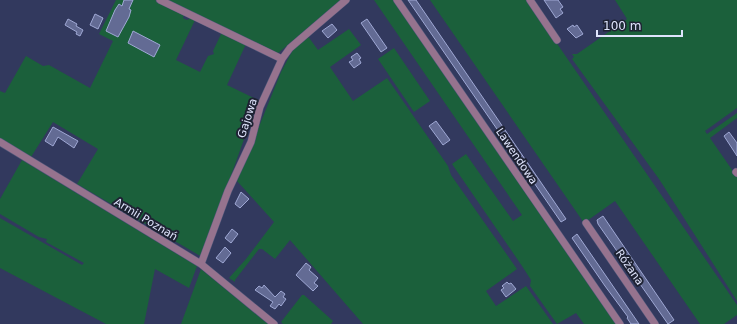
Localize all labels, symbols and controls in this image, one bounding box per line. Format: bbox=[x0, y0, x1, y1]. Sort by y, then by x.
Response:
scale bar bbox=[597, 12, 682, 38]
text: 100 m bbox=[603, 19, 641, 33]
street label: Gajowa bbox=[235, 97, 260, 140]
street label: Lawendowa bbox=[493, 126, 540, 187]
street label: Armii Poznań bbox=[112, 195, 180, 243]
street label: Różana bbox=[613, 247, 646, 287]

